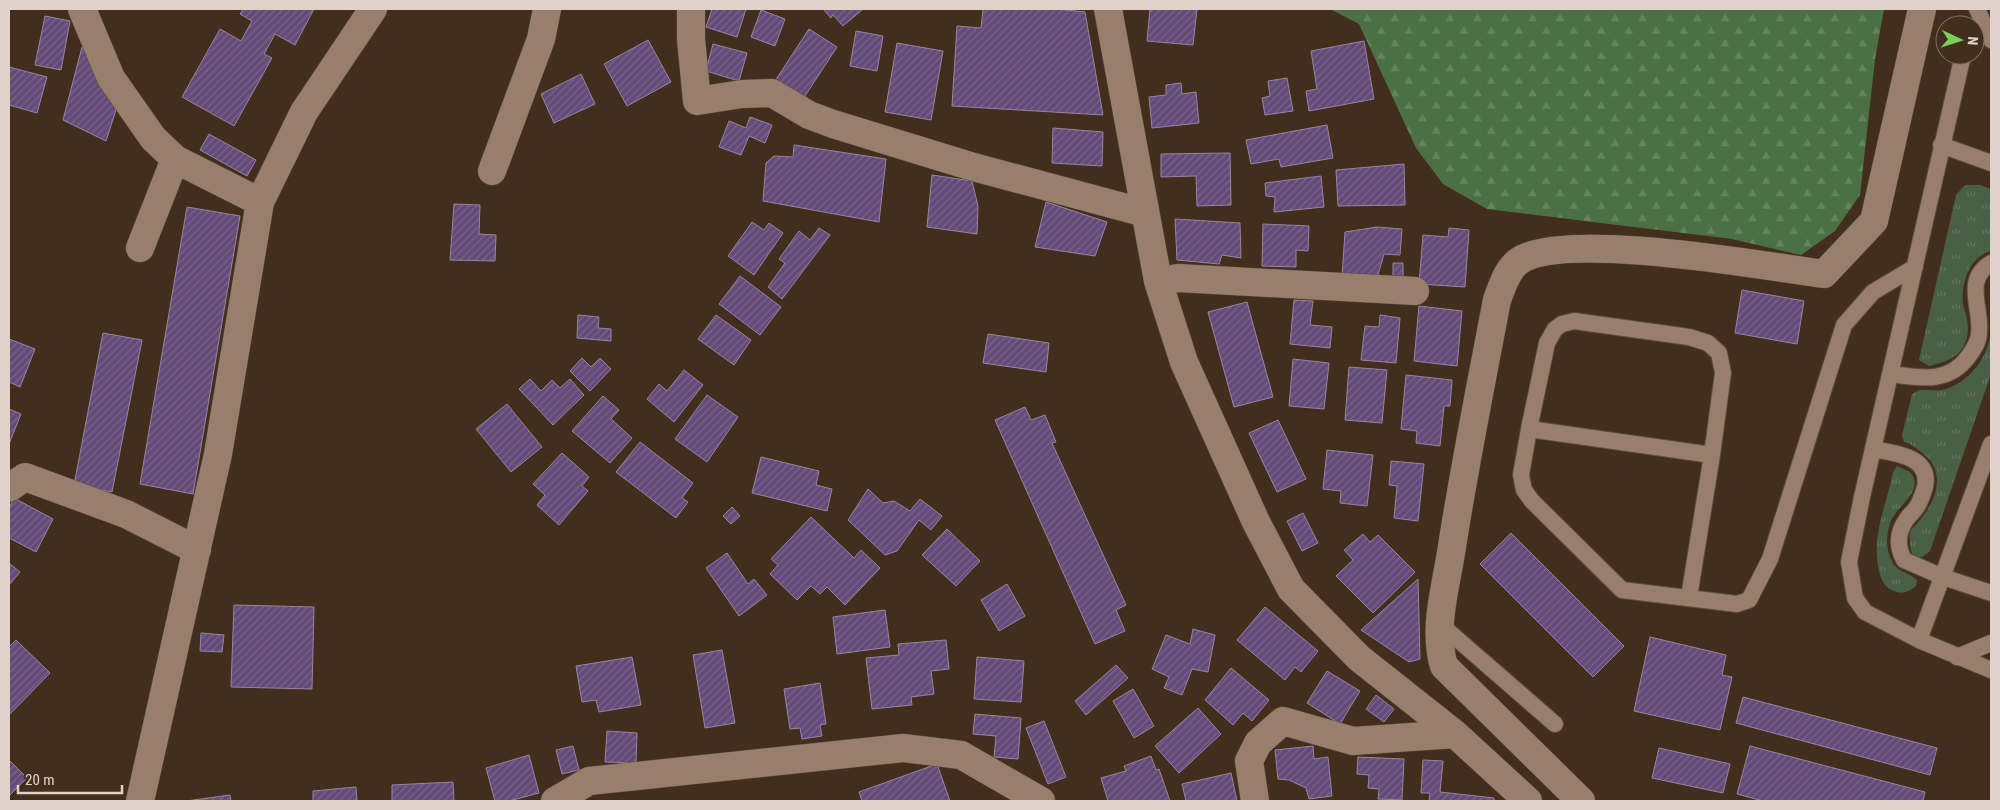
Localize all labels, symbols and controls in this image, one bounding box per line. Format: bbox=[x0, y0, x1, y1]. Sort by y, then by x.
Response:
north arrow bbox=[1935, 15, 1985, 65]
text: N bbox=[1965, 36, 1981, 46]
scale bar bbox=[18, 762, 121, 794]
text: 20 m bbox=[25, 771, 55, 789]

